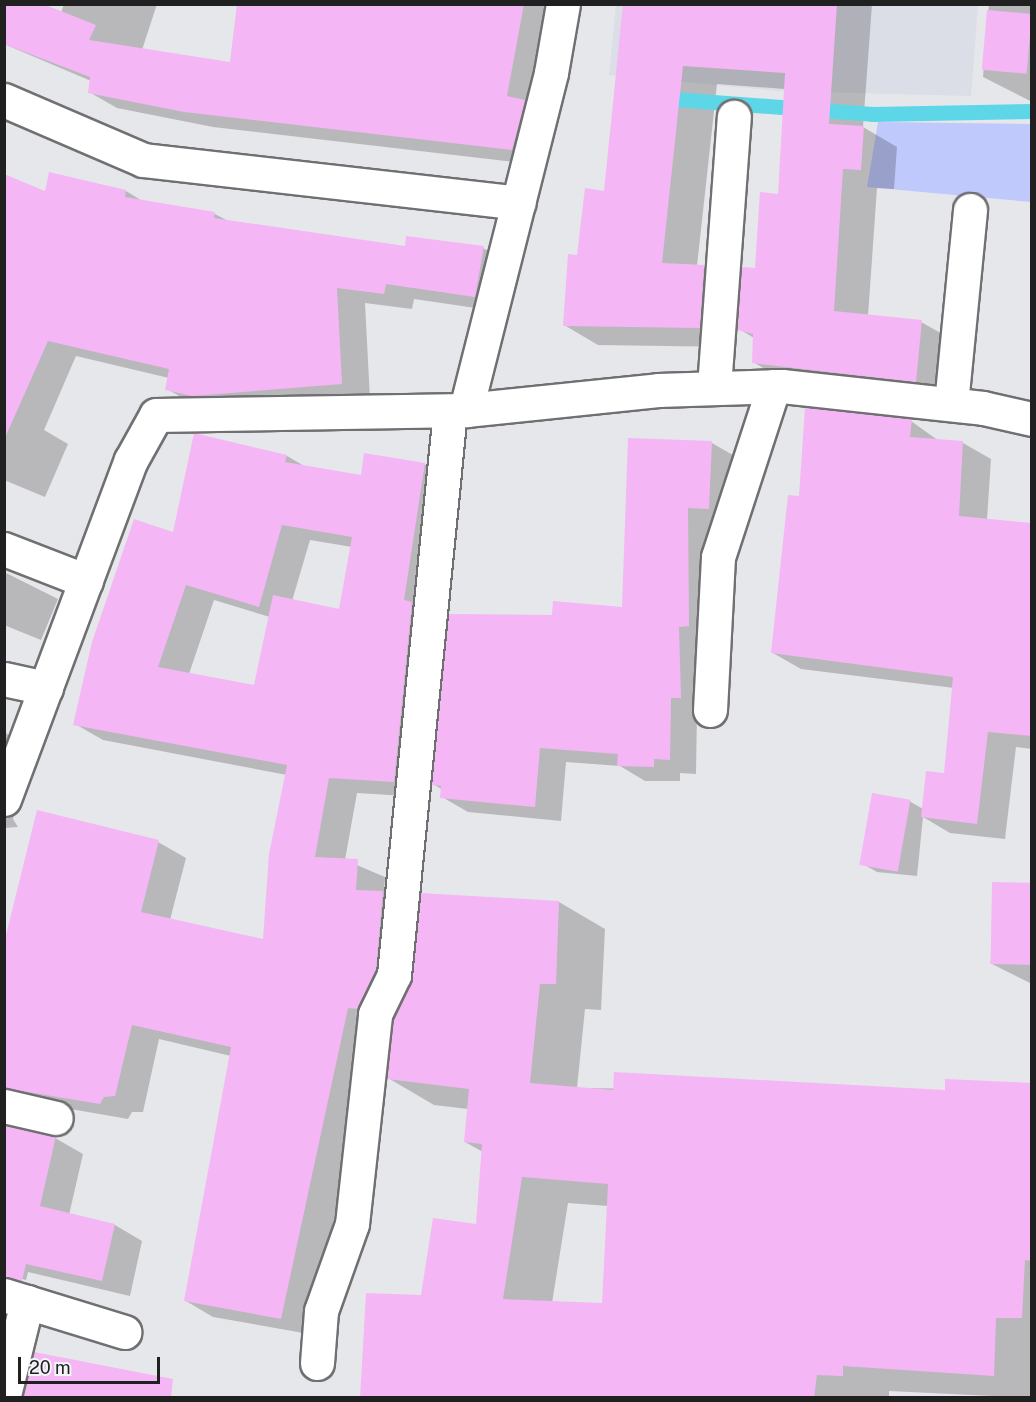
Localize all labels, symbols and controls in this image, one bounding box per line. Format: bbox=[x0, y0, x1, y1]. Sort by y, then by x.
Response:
scale bar bbox=[21, 1345, 164, 1383]
text: 20 m bbox=[29, 1357, 71, 1378]

